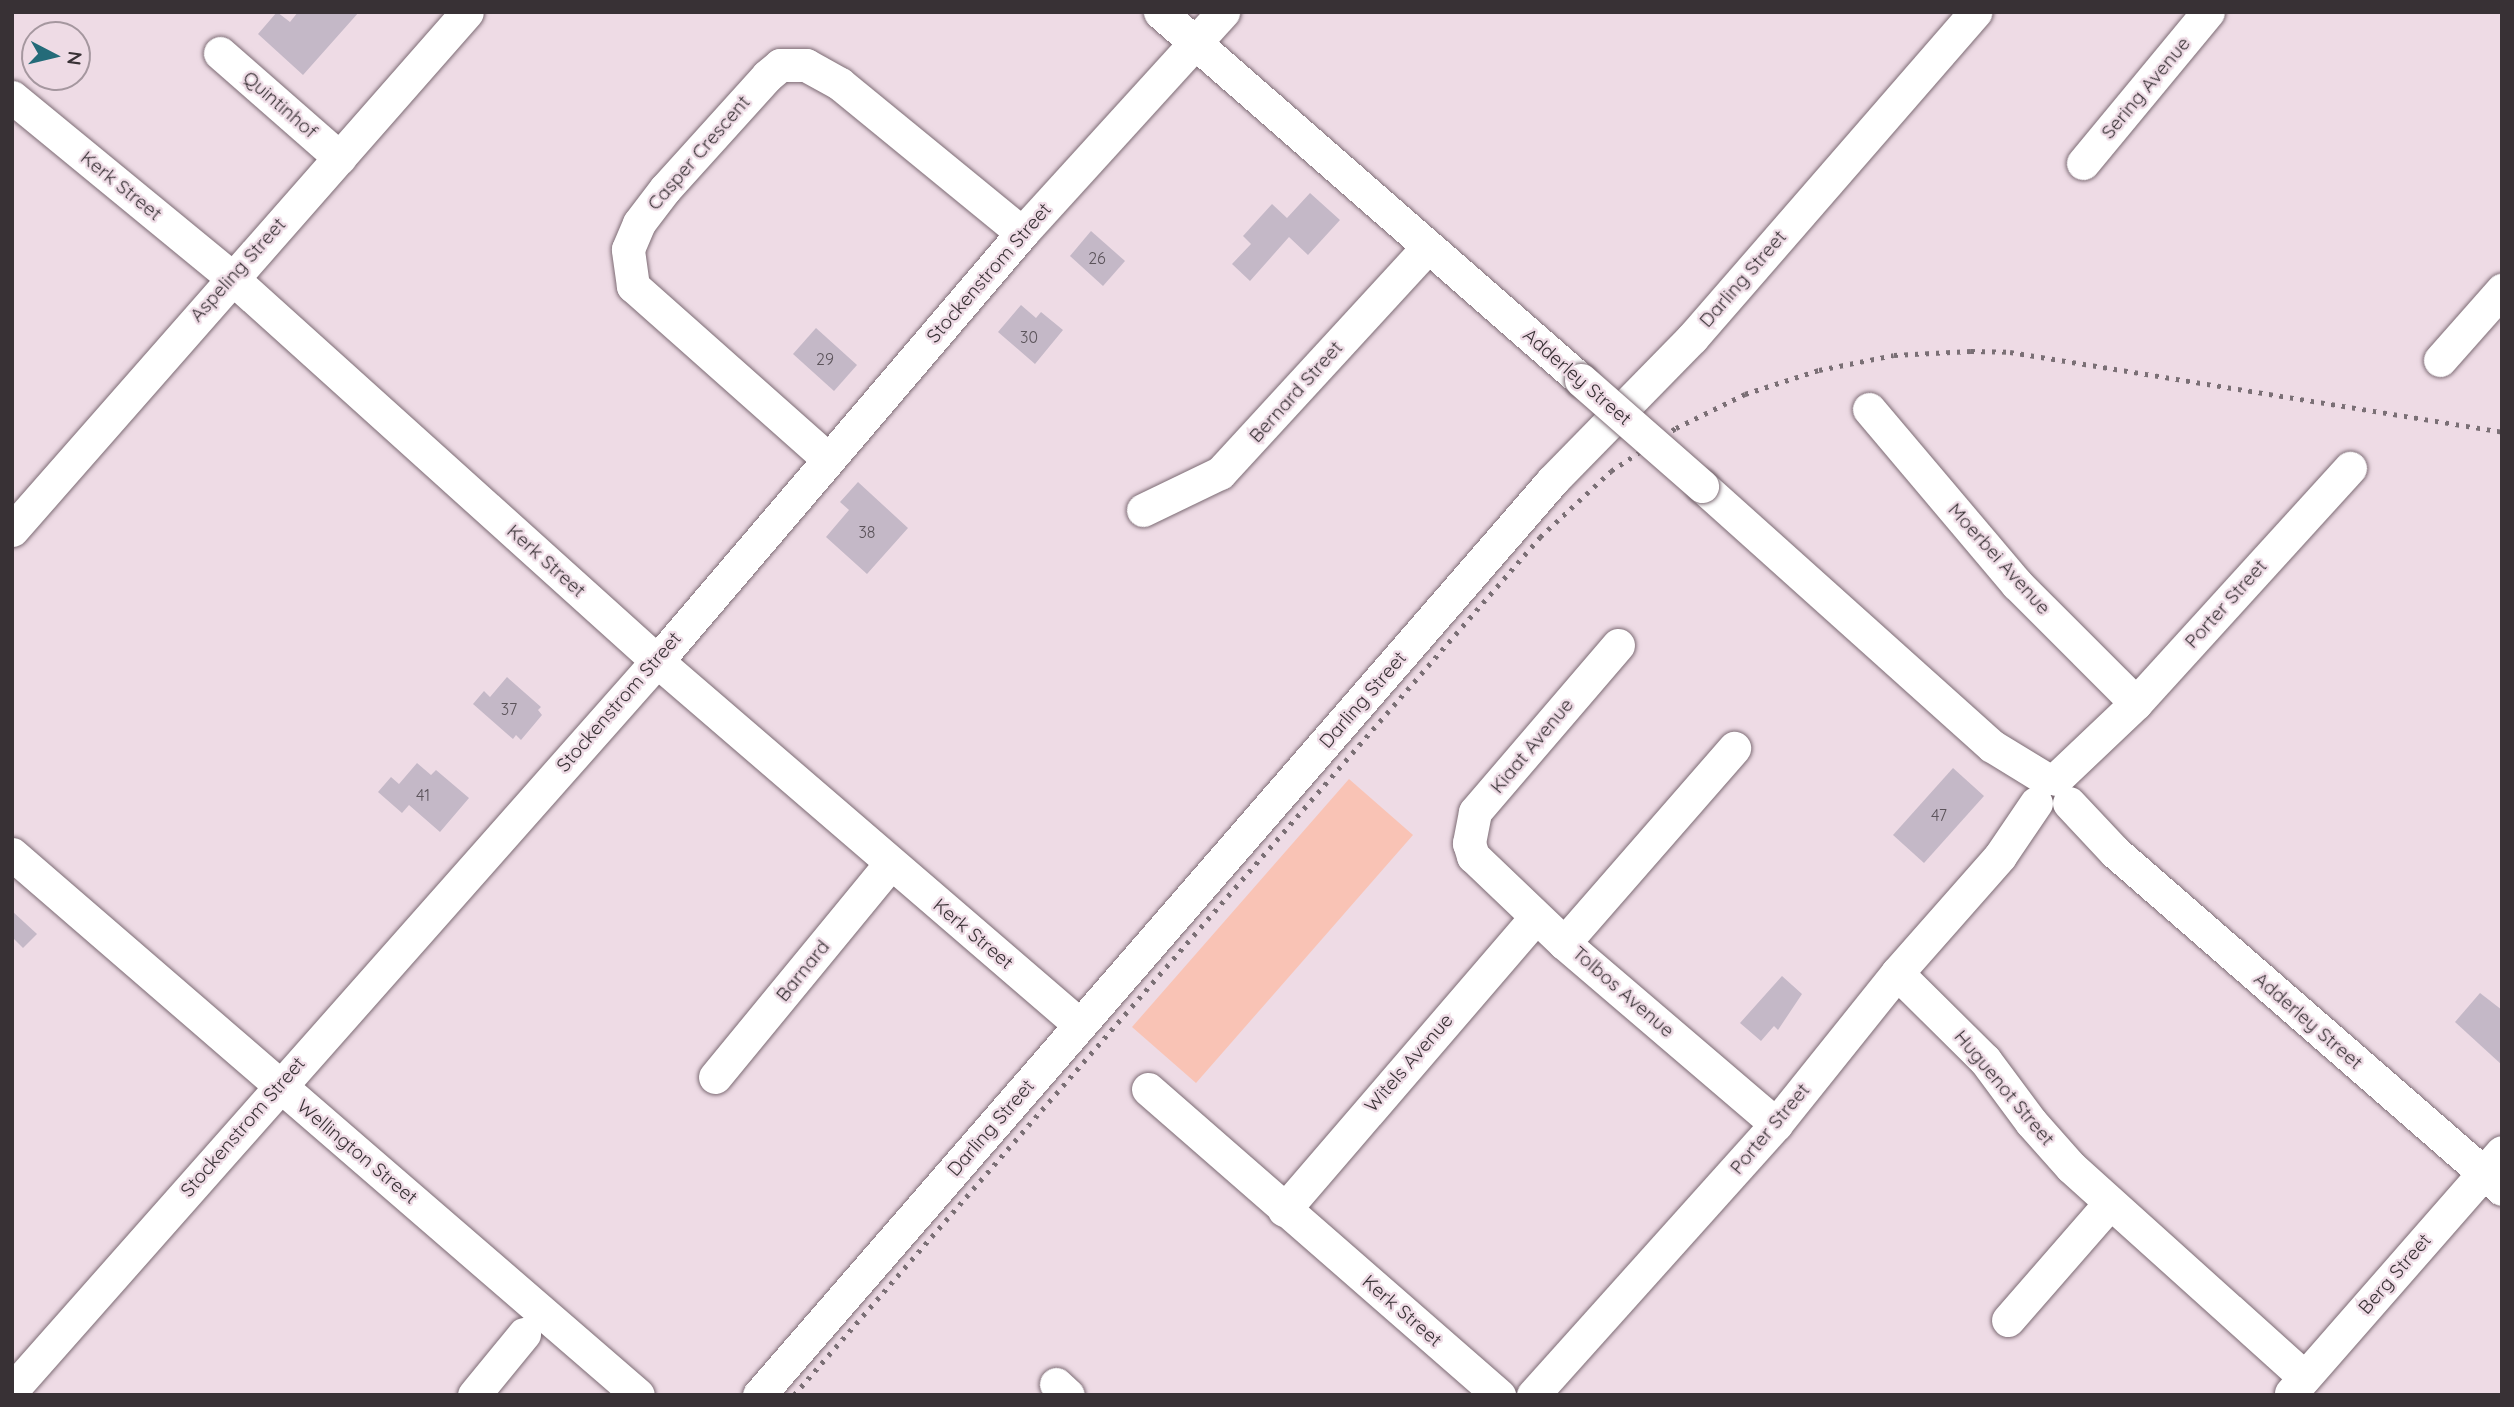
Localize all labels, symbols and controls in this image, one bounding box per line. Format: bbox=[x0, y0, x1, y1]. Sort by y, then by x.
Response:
north arrow bbox=[21, 21, 91, 91]
street label: Sering Avenue bbox=[2097, 32, 2195, 144]
text: N bbox=[62, 50, 88, 67]
street label: Quintinhof bbox=[238, 66, 322, 144]
street label: Casper Crescent bbox=[643, 91, 755, 215]
street label: Kerk Street bbox=[76, 146, 166, 226]
street label: Stockenstrom Street bbox=[922, 198, 1056, 348]
street label: Aspeling Street bbox=[185, 213, 291, 327]
street label: Darling Street bbox=[1695, 226, 1791, 332]
house number: 26 bbox=[1088, 248, 1106, 268]
street label: Adderley Street bbox=[1518, 324, 1636, 430]
house number: 30 bbox=[1020, 327, 1038, 347]
street label: Bernard Street bbox=[1245, 337, 1347, 447]
house number: 29 bbox=[816, 349, 834, 369]
street label: Moerbei Avenue bbox=[1943, 499, 2055, 619]
street label: Kerk Street bbox=[502, 520, 590, 602]
house number: 38 bbox=[858, 522, 876, 542]
street label: Porter Street bbox=[2180, 555, 2272, 653]
street label: Stockenstrom Street bbox=[552, 627, 686, 777]
street label: Darling Street bbox=[1315, 647, 1411, 753]
street label: Kiaat Avenue bbox=[1486, 694, 1578, 798]
house number: 37 bbox=[501, 699, 517, 719]
house number: 41 bbox=[416, 785, 430, 805]
house number: 47 bbox=[1931, 805, 1947, 825]
street label: Kerk Street bbox=[928, 894, 1018, 974]
street label: Barnard bbox=[771, 936, 835, 1006]
street label: Tolbos Avenue bbox=[1568, 942, 1678, 1042]
street label: Adderley Street bbox=[2249, 968, 2367, 1074]
street label: Witels Avenue bbox=[1360, 1009, 1458, 1117]
street label: Huguenot Street bbox=[1949, 1026, 2059, 1150]
street label: Stockenstrom Street bbox=[176, 1052, 310, 1202]
street label: Darling Street bbox=[943, 1075, 1039, 1181]
street label: Porter Street bbox=[1725, 1079, 1815, 1179]
street label: Wellington Street bbox=[292, 1095, 422, 1209]
street label: Berg Street bbox=[2354, 1229, 2436, 1319]
street label: Kerk Street bbox=[1358, 1270, 1446, 1352]

